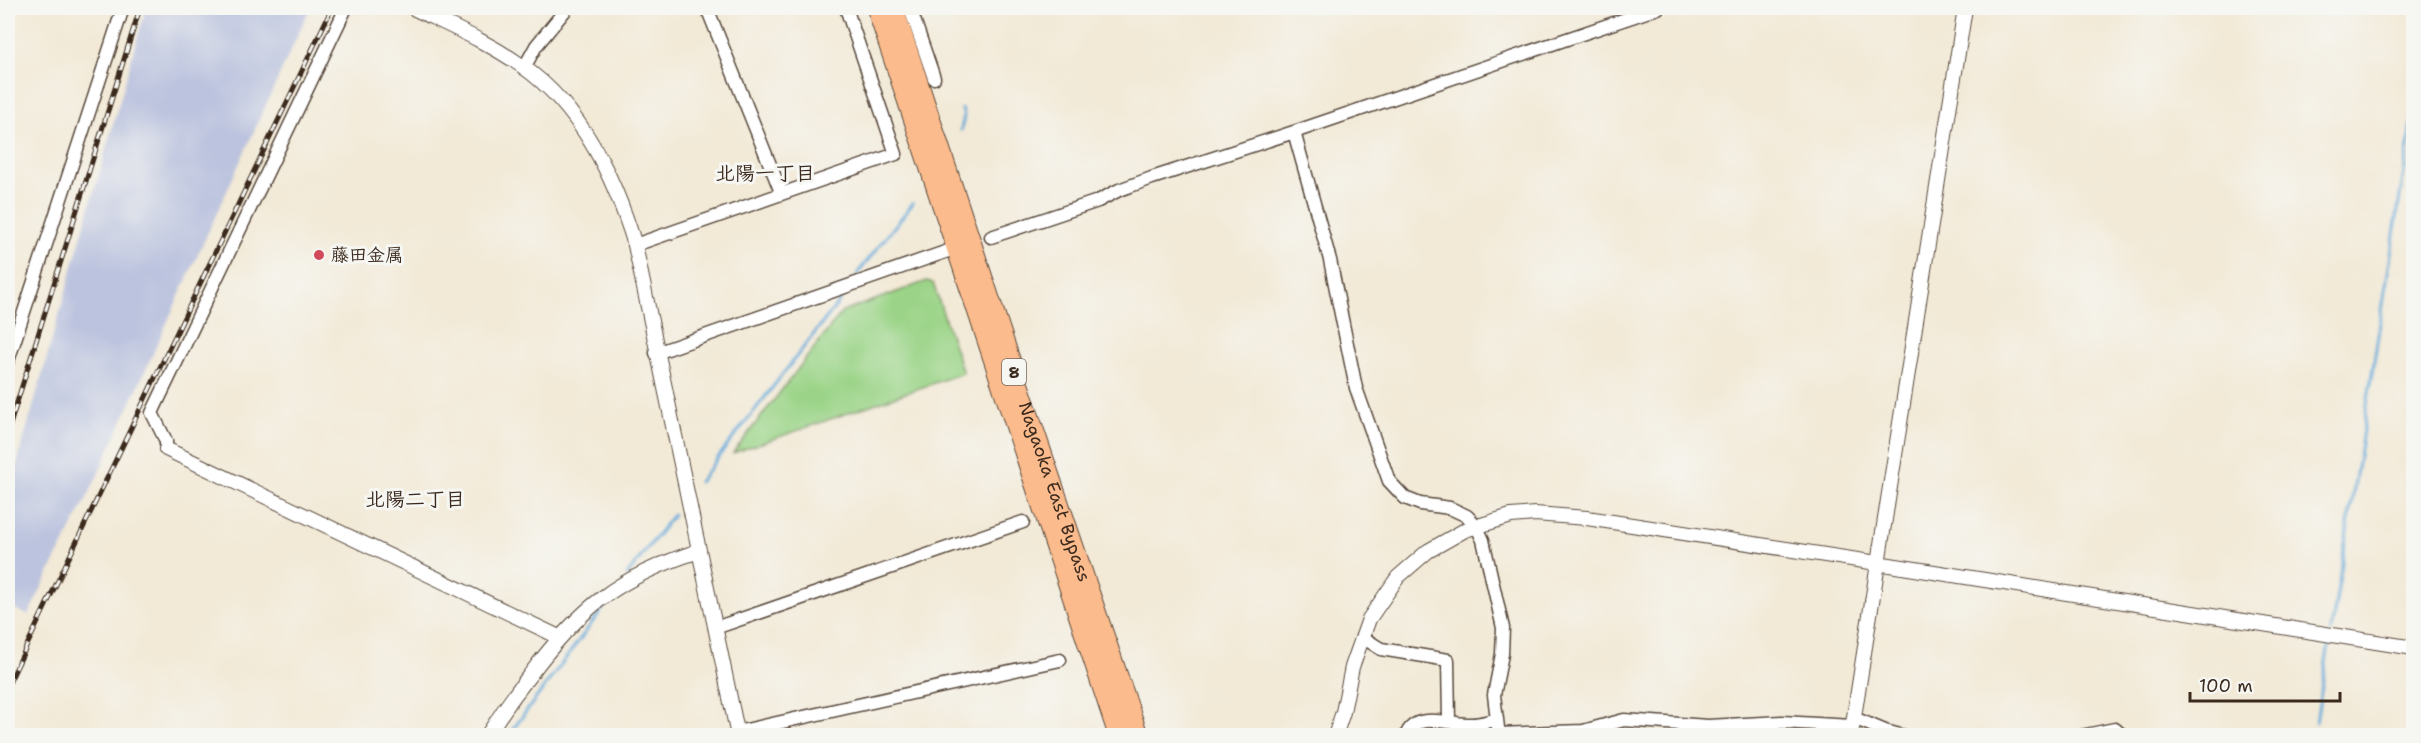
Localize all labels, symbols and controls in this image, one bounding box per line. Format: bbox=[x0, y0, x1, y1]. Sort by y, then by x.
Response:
district label: 北陽一丁目 bbox=[715, 160, 815, 186]
place label: 藤田金属 bbox=[331, 243, 403, 267]
marker: 藤田金属 bbox=[312, 248, 326, 262]
road number: 8 bbox=[1002, 359, 1026, 385]
street label: Nagaoka East Bypass bbox=[1013, 398, 1096, 585]
district label: 北陽二丁目 bbox=[365, 486, 465, 512]
scale bar bbox=[2190, 665, 2340, 703]
text: 100 m bbox=[2199, 674, 2253, 698]

